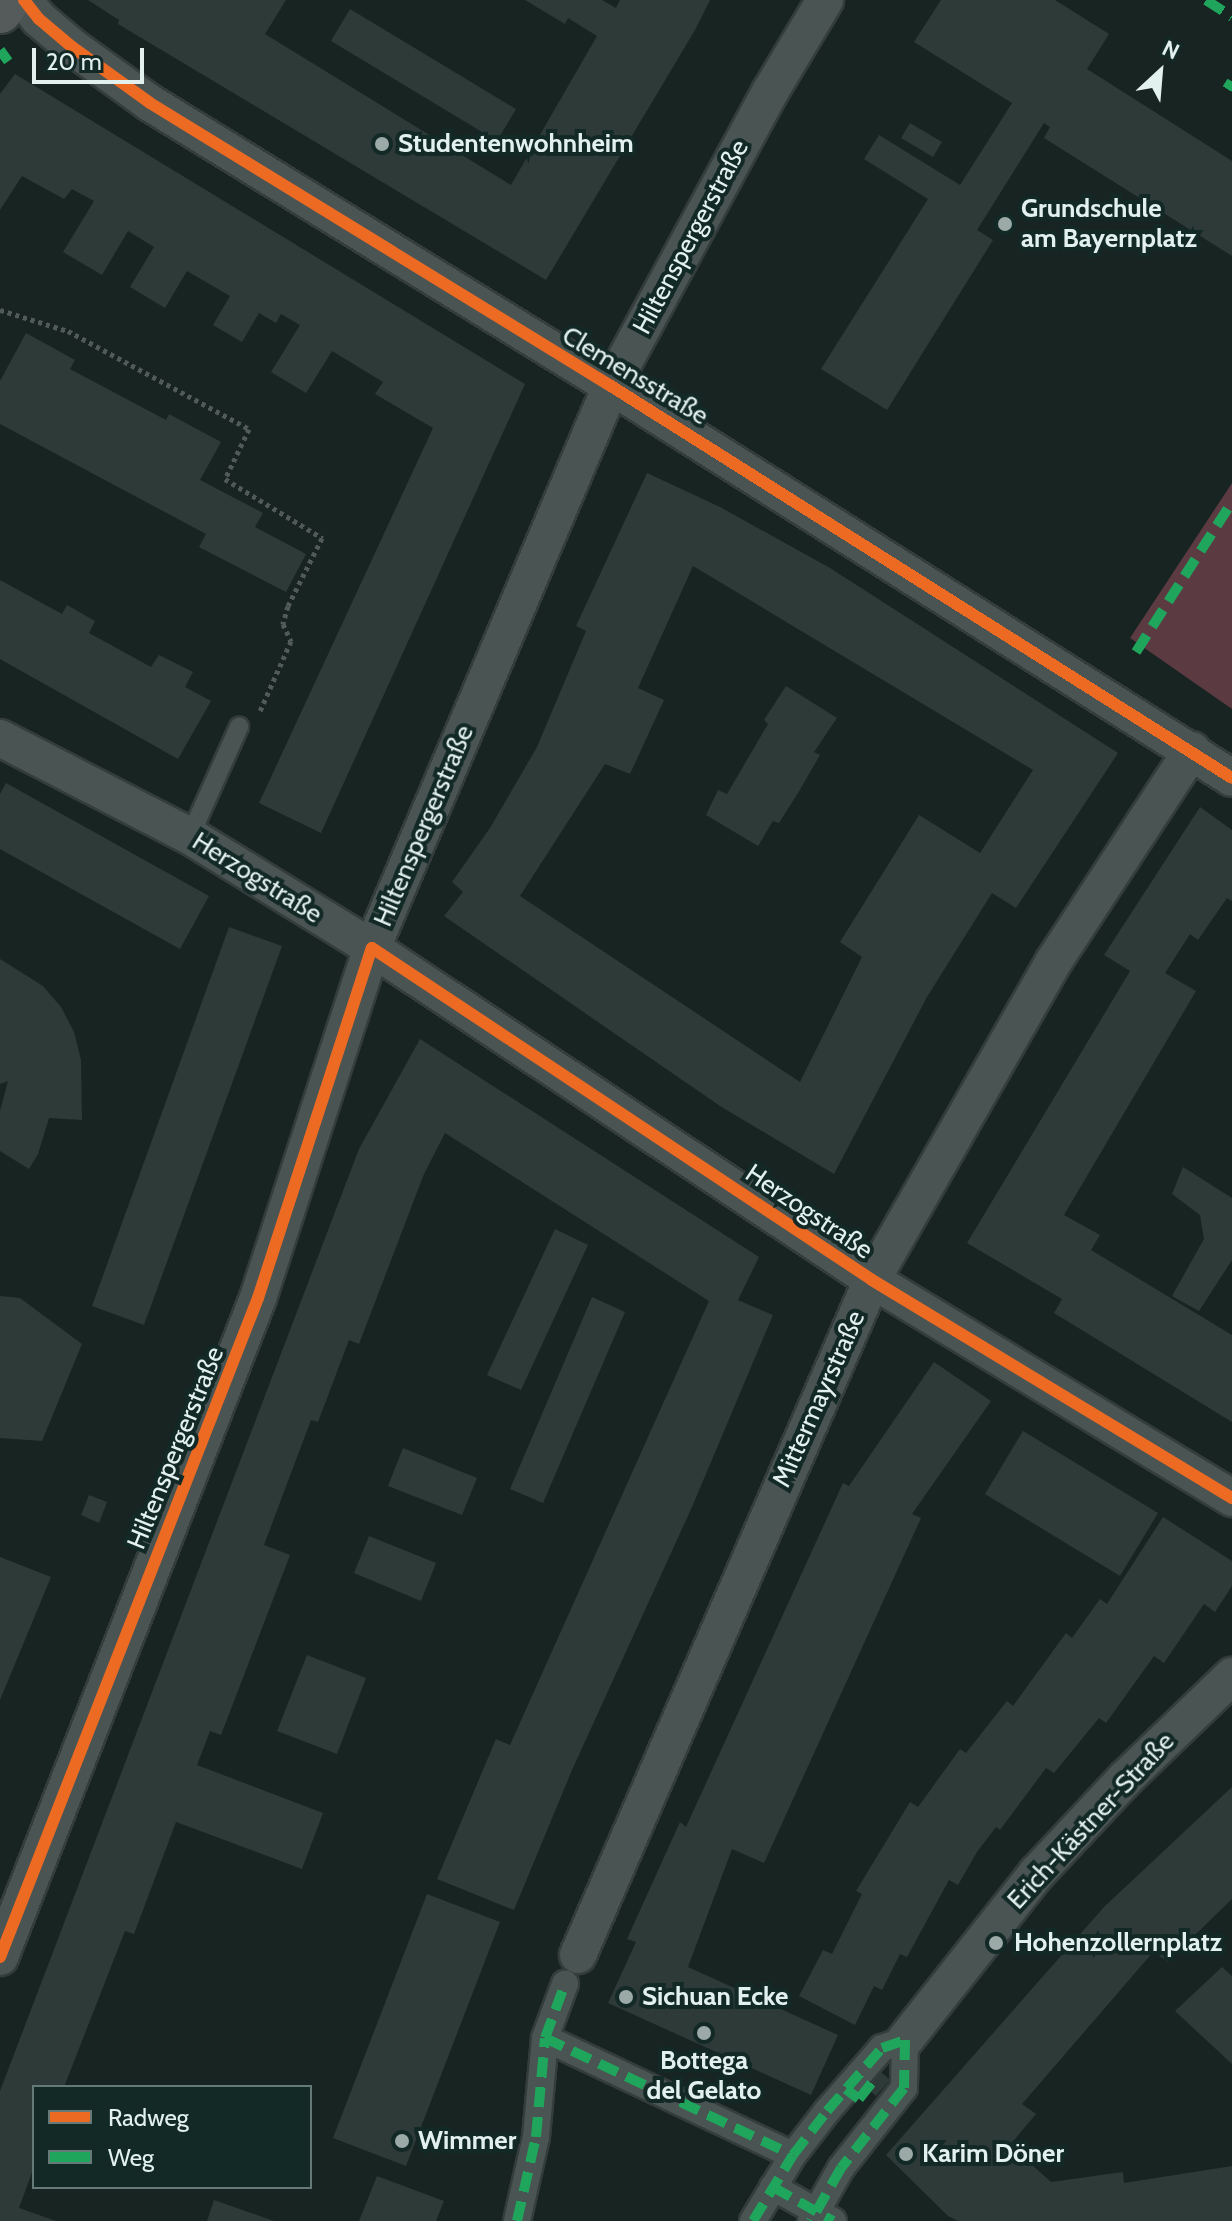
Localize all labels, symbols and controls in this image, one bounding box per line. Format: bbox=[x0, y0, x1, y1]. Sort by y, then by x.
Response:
scale bar bbox=[36, 32, 148, 82]
north arrow bbox=[1120, 32, 1200, 112]
text: N bbox=[1158, 34, 1184, 66]
text: 20 m bbox=[46, 47, 102, 76]
place label: Studentenwohnheim bbox=[398, 128, 634, 160]
marker: Studentenwohnheim bbox=[373, 135, 391, 153]
street label: Hiltenspergerstraße bbox=[627, 135, 755, 339]
place label: Grundschule am Bayernplatz bbox=[1021, 193, 1197, 254]
marker: Grundschule am Bayernplatz bbox=[996, 215, 1014, 233]
street label: Clemensstraße bbox=[556, 320, 714, 432]
street label: Hiltenspergerstraße bbox=[368, 721, 480, 931]
street label: Herzogstraße bbox=[186, 826, 328, 930]
street label: Herzogstraße bbox=[739, 1158, 879, 1266]
street label: Mittermayrstraße bbox=[766, 1306, 872, 1492]
street label: Hiltenspergerstraße bbox=[121, 1342, 231, 1554]
street label: Erich-Kästner-Straße bbox=[1001, 1726, 1181, 1916]
place label: Hohenzollernplatz bbox=[1014, 1927, 1222, 1959]
marker: Hohenzollernplatz bbox=[985, 1932, 1007, 1954]
place label: Sichuan Ecke bbox=[642, 1981, 789, 2013]
marker: Sichuan Ecke bbox=[617, 1988, 635, 2006]
marker: Bottega del Gelato bbox=[695, 2024, 713, 2042]
place label: Bottega del Gelato bbox=[647, 2045, 761, 2106]
legend bbox=[32, 2085, 312, 2189]
text: Radweg bbox=[108, 2103, 189, 2132]
place label: Wimmer bbox=[418, 2125, 516, 2157]
marker: Wimmer bbox=[393, 2132, 411, 2150]
place label: Karim Döner bbox=[922, 2138, 1064, 2170]
text: Weg bbox=[108, 2143, 154, 2172]
marker: Karim Döner bbox=[897, 2145, 915, 2163]

